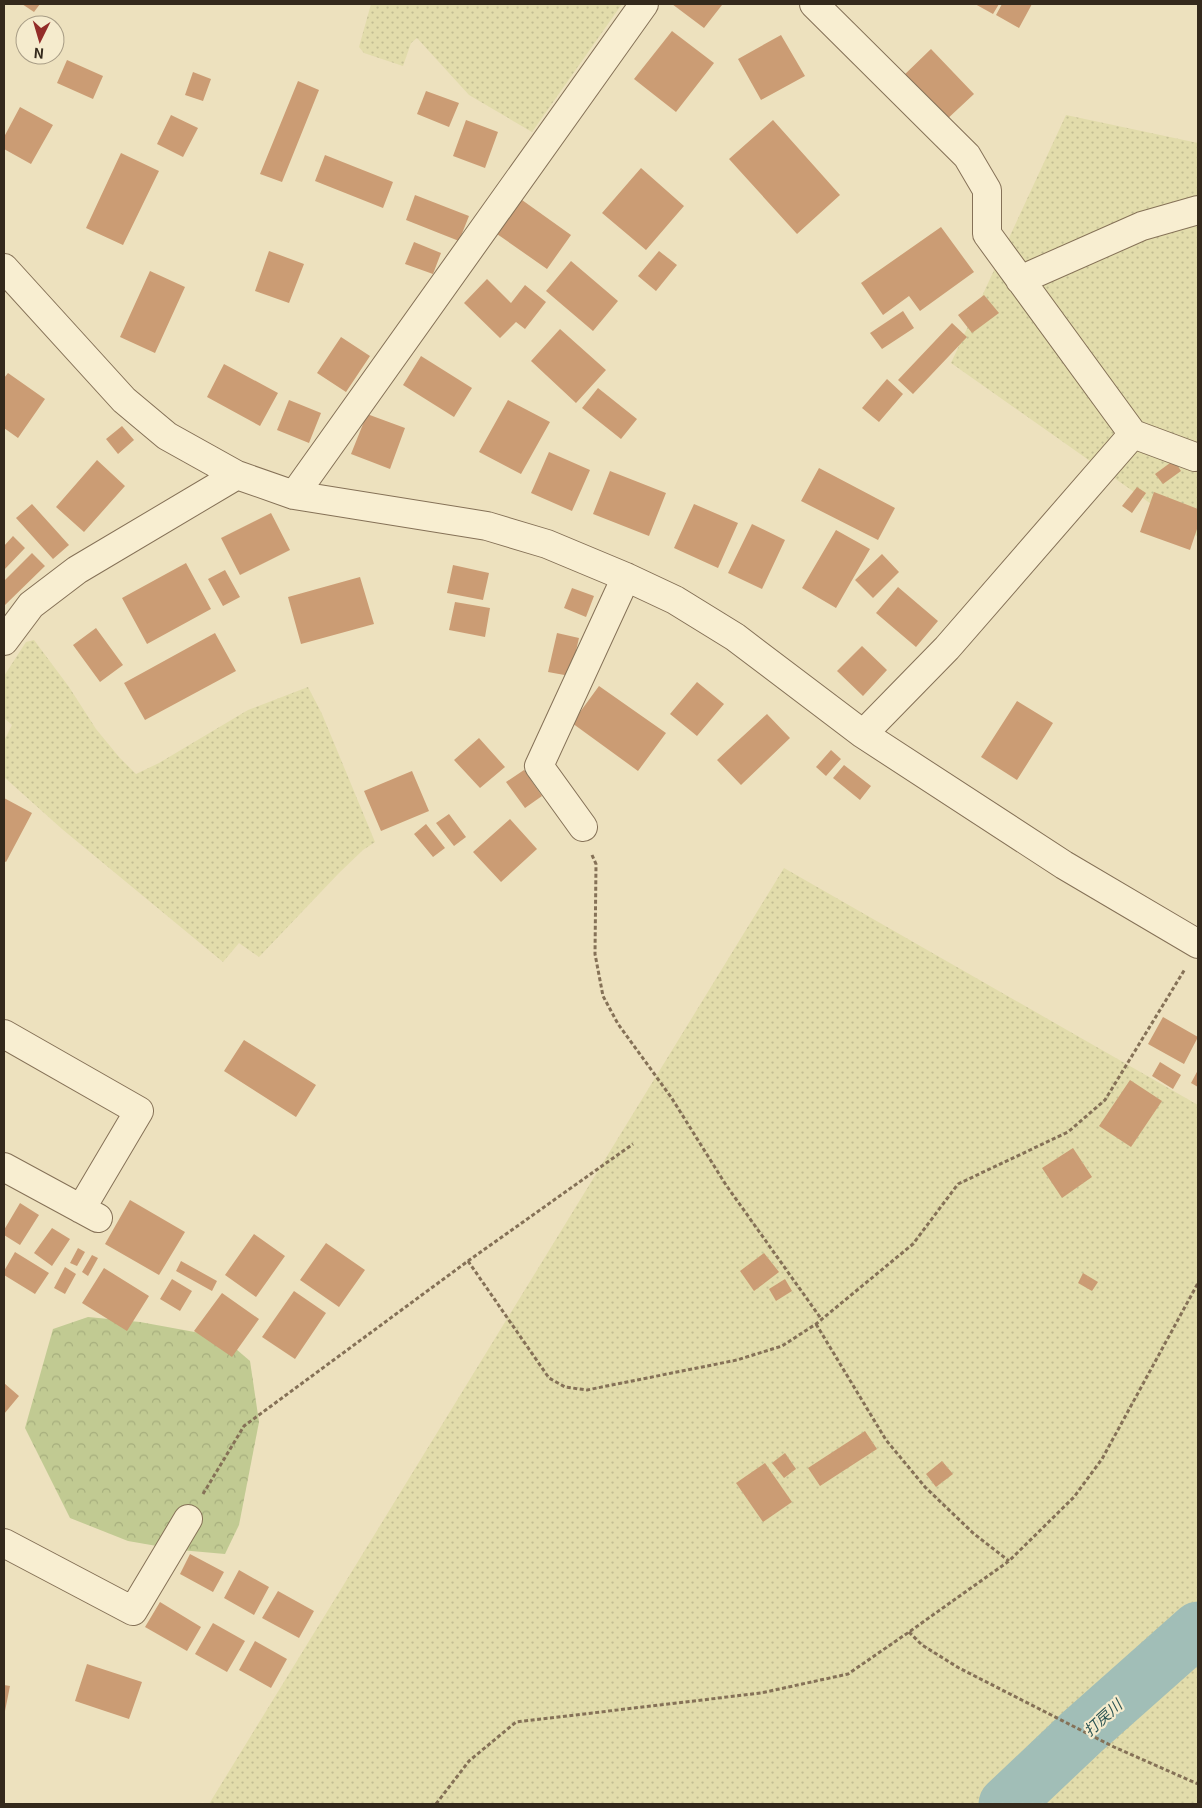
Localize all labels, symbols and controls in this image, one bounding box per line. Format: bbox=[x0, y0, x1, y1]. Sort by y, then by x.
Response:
north arrow bbox=[15, 15, 65, 65]
text: N bbox=[33, 44, 45, 64]
water label: 打戻川 bbox=[1078, 1693, 1127, 1740]

